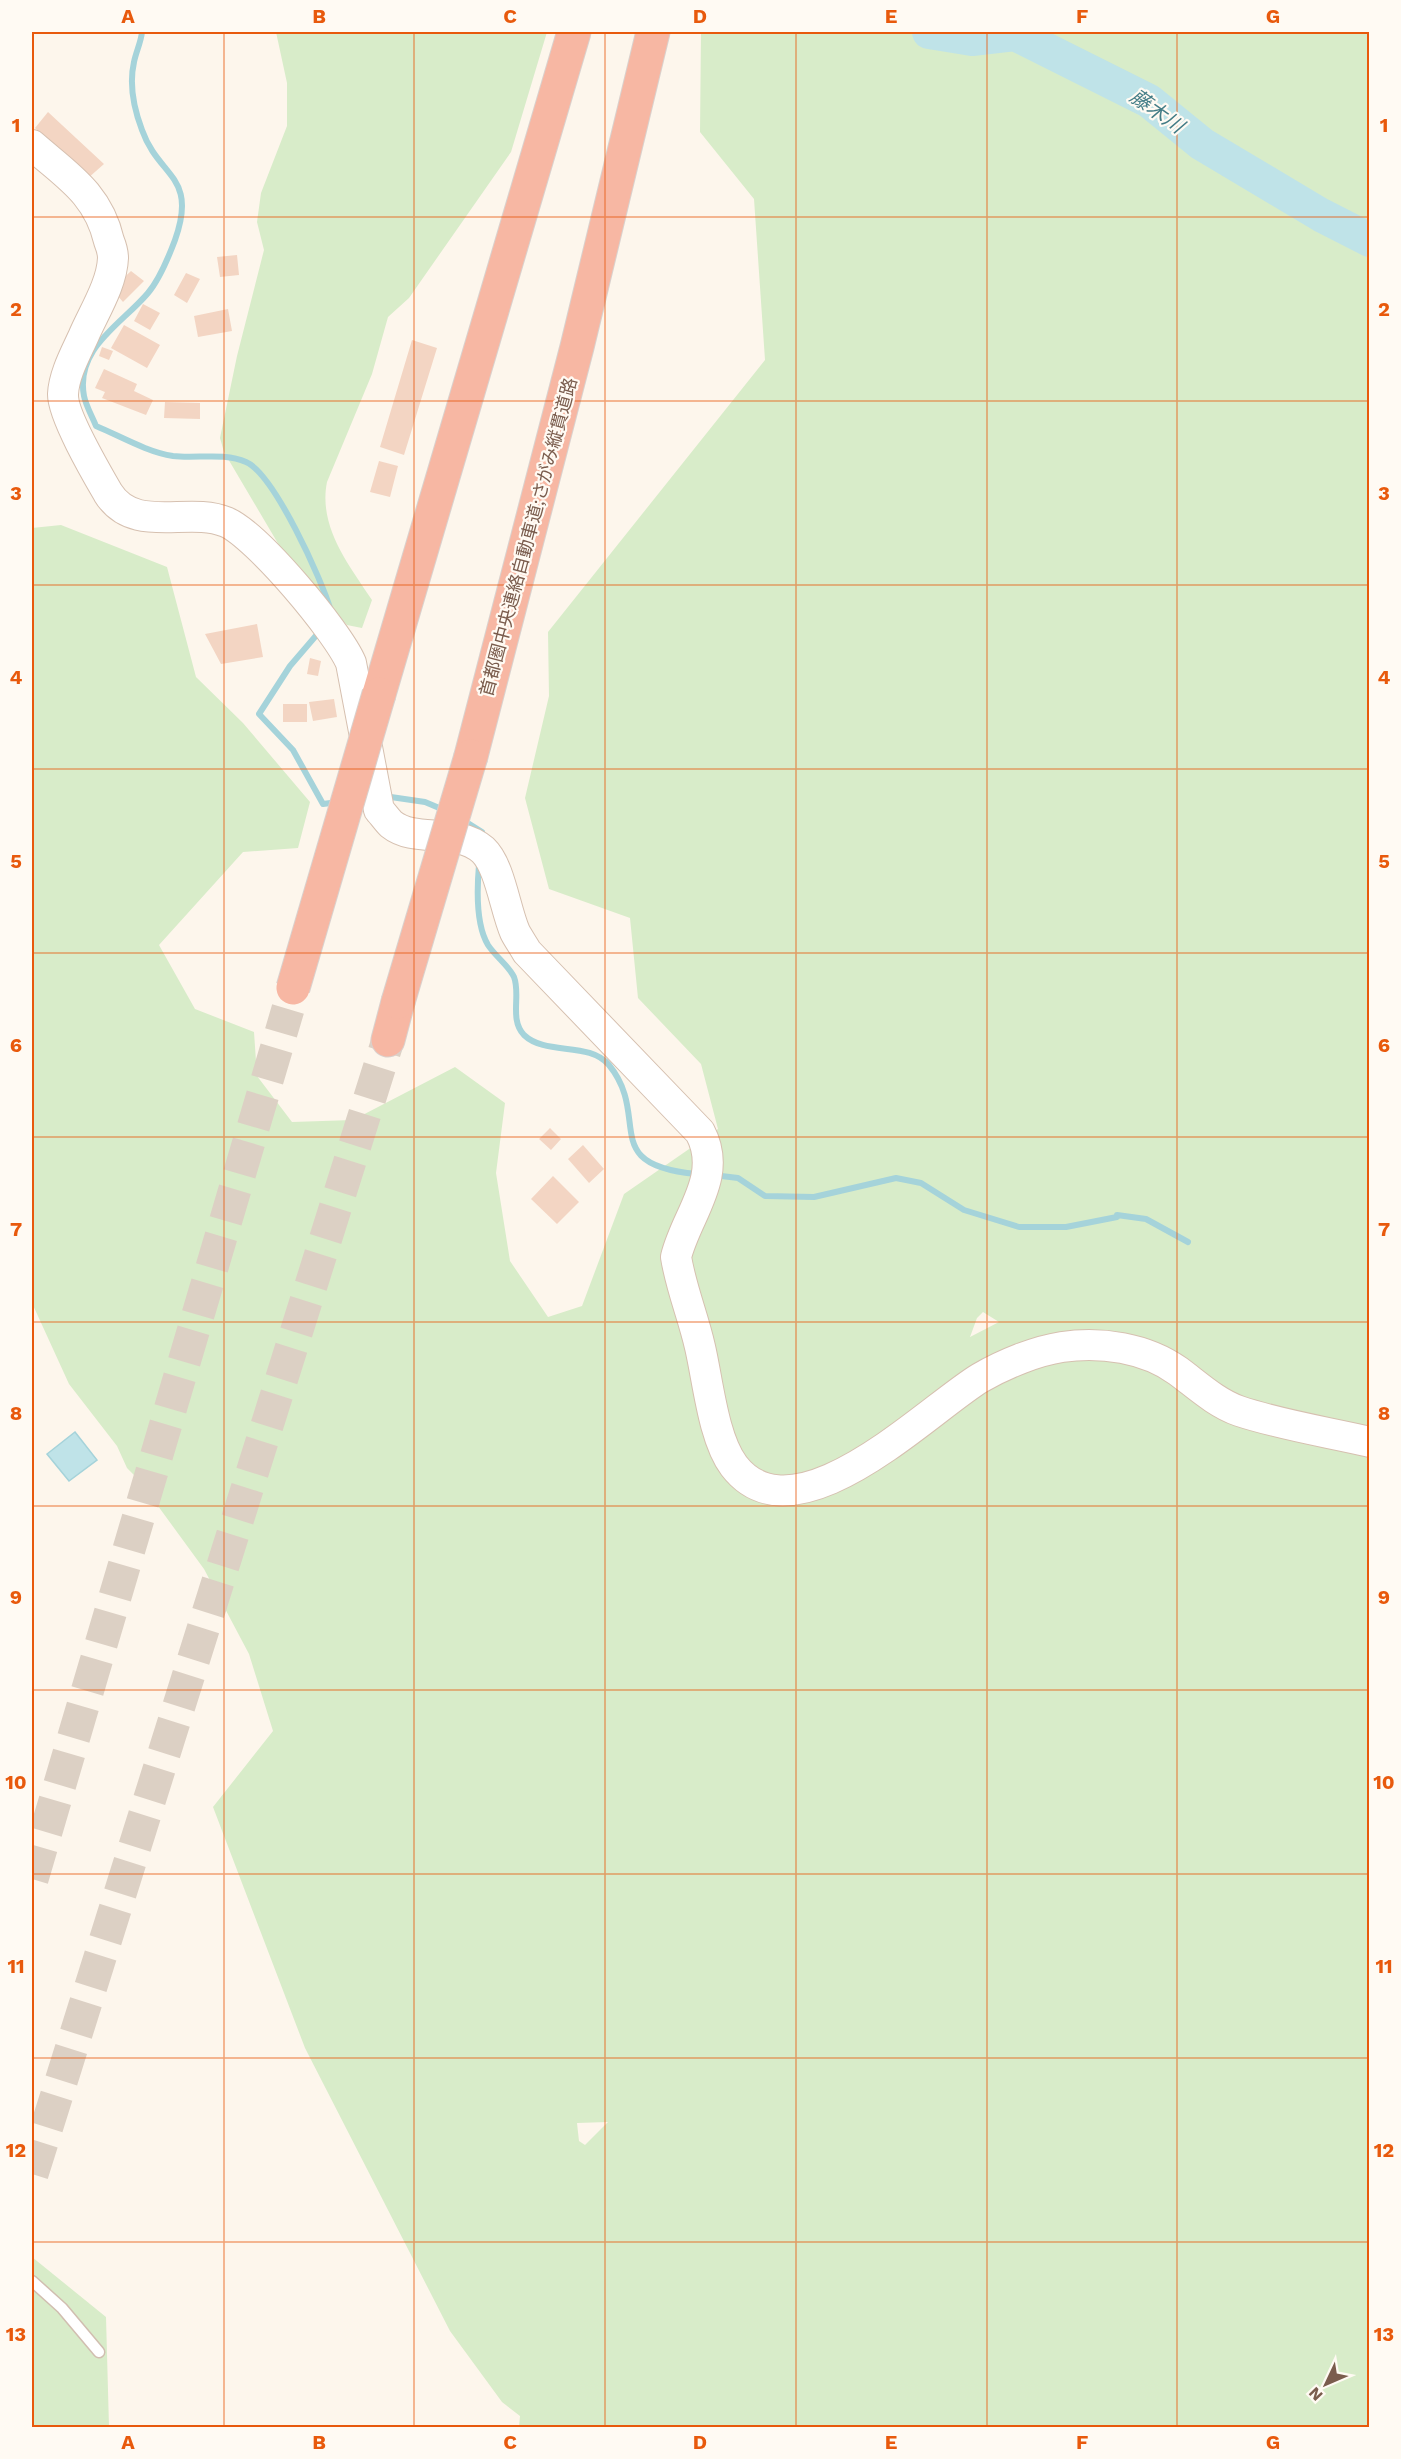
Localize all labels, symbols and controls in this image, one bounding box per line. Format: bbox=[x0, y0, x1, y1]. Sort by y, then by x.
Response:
text: A bbox=[121, 4, 135, 28]
text: B bbox=[312, 4, 326, 28]
text: C bbox=[503, 4, 517, 28]
text: D bbox=[693, 4, 707, 28]
text: E bbox=[885, 4, 897, 28]
text: F bbox=[1076, 4, 1088, 28]
text: G bbox=[1266, 4, 1280, 28]
water label: 藤木川 bbox=[1126, 84, 1190, 139]
text: 1 bbox=[12, 113, 20, 137]
text: 1 bbox=[1380, 113, 1388, 137]
text: 2 bbox=[10, 297, 22, 321]
text: 2 bbox=[1378, 297, 1390, 321]
street label: 首都圏中央連絡自動車道;さがみ縦貫道路 bbox=[475, 375, 581, 699]
text: 3 bbox=[10, 481, 22, 505]
text: 3 bbox=[1378, 481, 1390, 505]
text: 4 bbox=[10, 665, 23, 689]
text: 4 bbox=[1378, 665, 1391, 689]
text: 5 bbox=[10, 849, 22, 873]
text: 5 bbox=[1378, 849, 1390, 873]
text: 6 bbox=[10, 1033, 22, 1057]
text: 6 bbox=[1378, 1033, 1390, 1057]
text: 7 bbox=[10, 1217, 22, 1241]
text: 7 bbox=[1378, 1217, 1390, 1241]
text: 8 bbox=[10, 1401, 22, 1425]
text: 8 bbox=[1378, 1401, 1390, 1425]
text: 9 bbox=[10, 1585, 22, 1609]
text: 9 bbox=[1378, 1585, 1390, 1609]
text: 10 bbox=[5, 1770, 27, 1794]
text: 10 bbox=[1373, 1770, 1395, 1794]
text: 11 bbox=[7, 1954, 25, 1978]
text: 11 bbox=[1375, 1954, 1393, 1978]
text: 12 bbox=[6, 2138, 26, 2162]
text: 12 bbox=[1374, 2138, 1394, 2162]
text: 13 bbox=[6, 2322, 26, 2346]
text: 13 bbox=[1374, 2322, 1394, 2346]
north arrow bbox=[1296, 2354, 1356, 2414]
text: N bbox=[1305, 2383, 1327, 2405]
text: A bbox=[121, 2430, 135, 2454]
text: B bbox=[312, 2430, 326, 2454]
text: C bbox=[503, 2430, 517, 2454]
text: D bbox=[693, 2430, 707, 2454]
text: E bbox=[885, 2430, 897, 2454]
text: F bbox=[1076, 2430, 1088, 2454]
text: G bbox=[1266, 2430, 1280, 2454]

